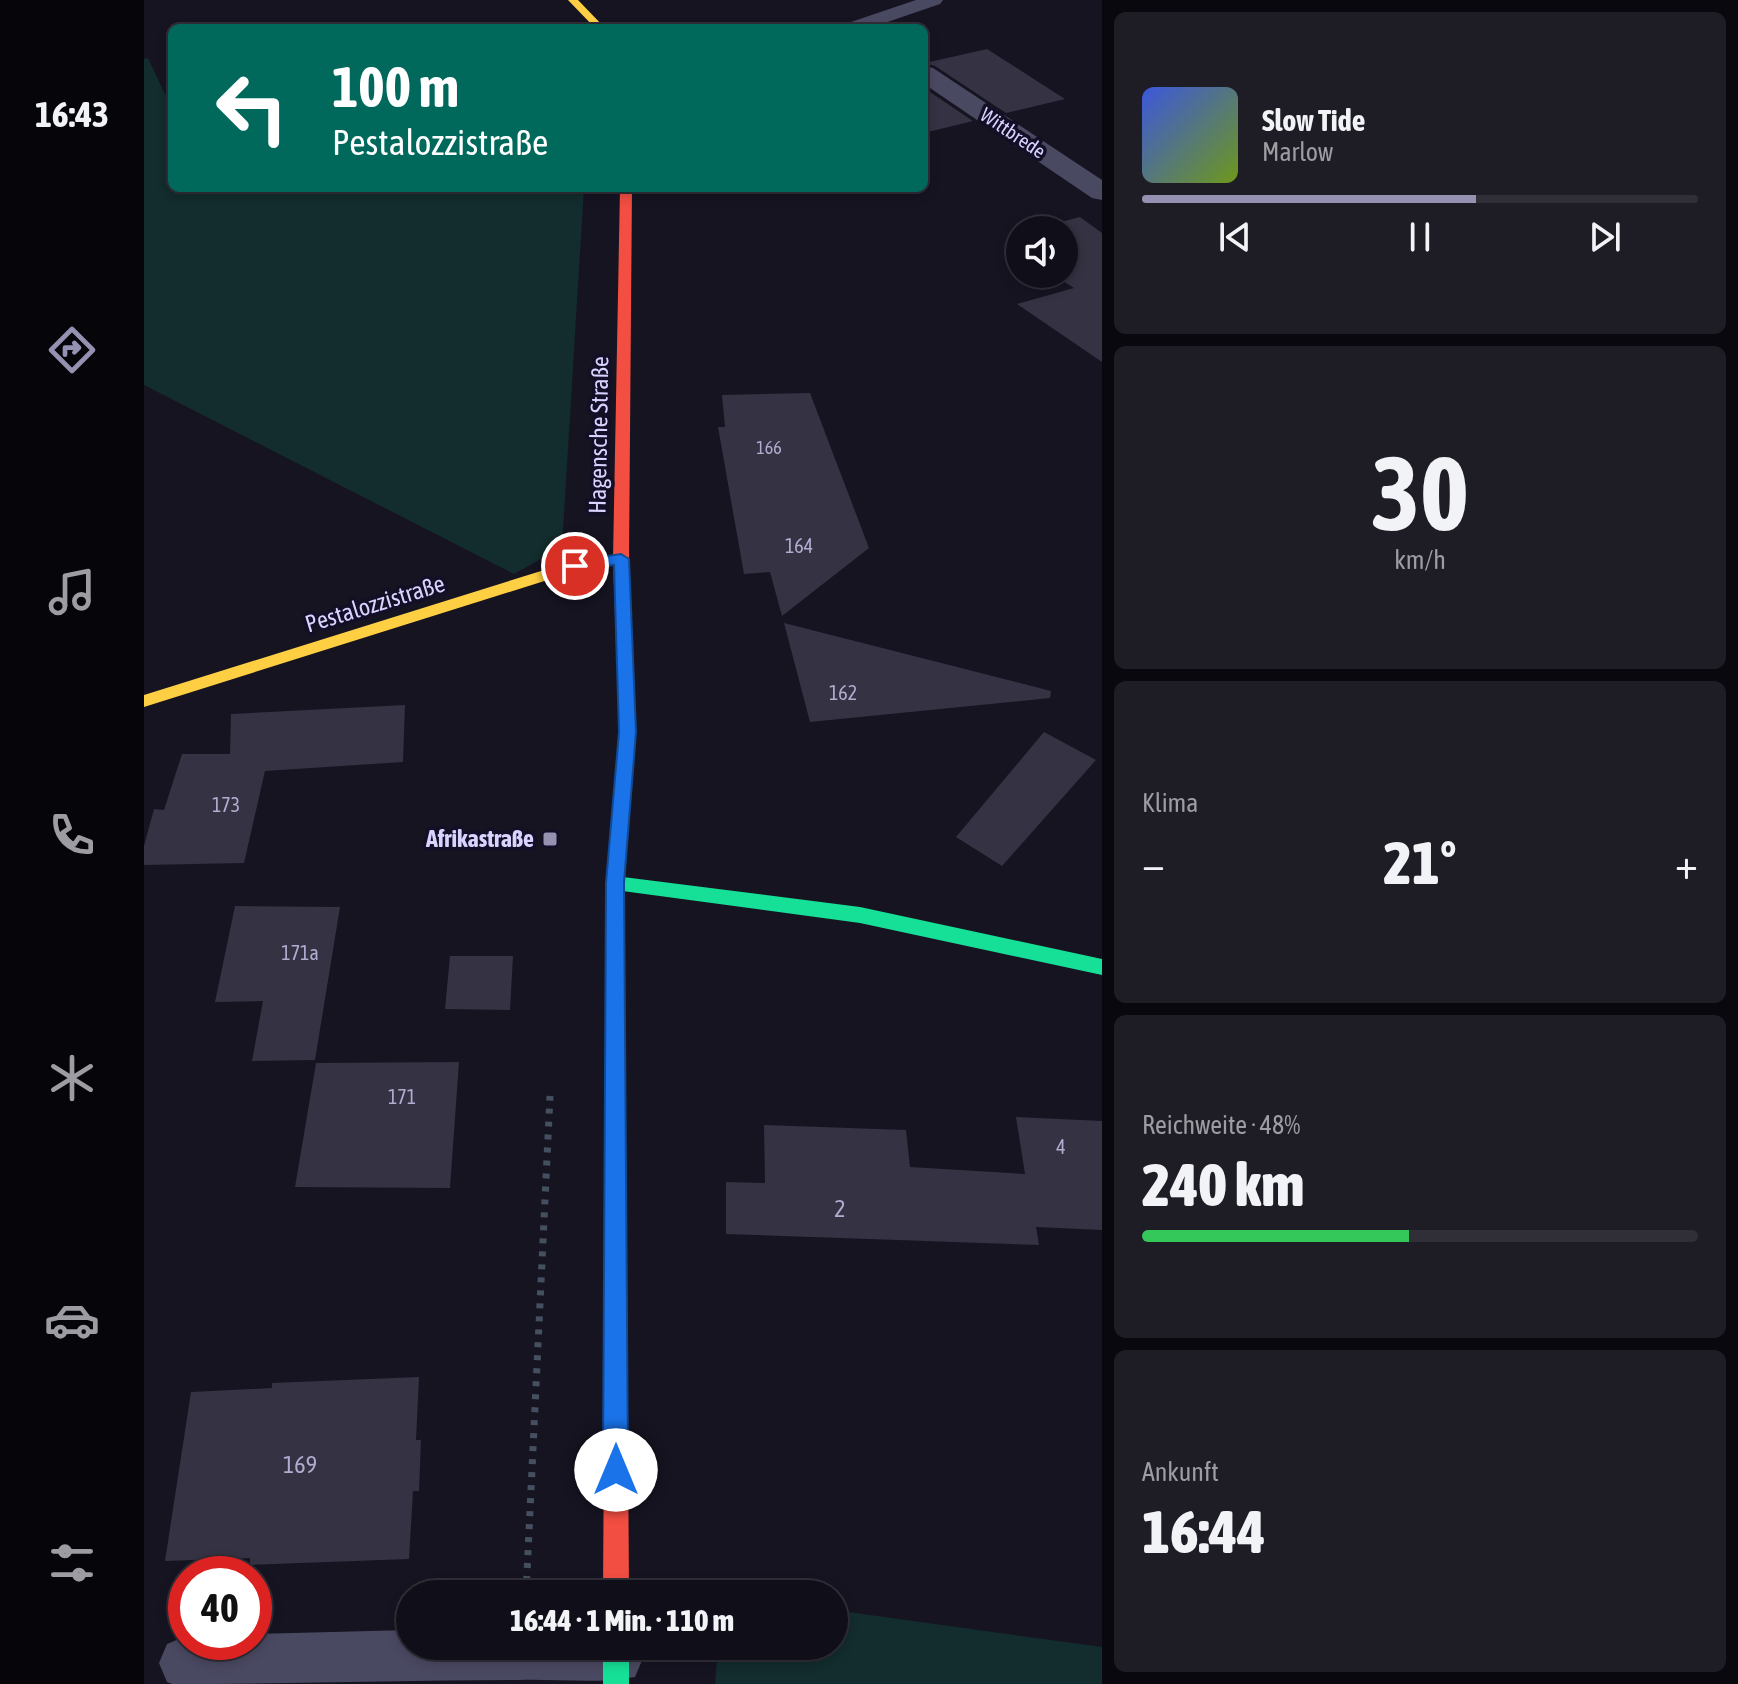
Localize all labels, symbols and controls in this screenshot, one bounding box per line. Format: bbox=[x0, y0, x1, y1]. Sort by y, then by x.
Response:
text: 100 m bbox=[332, 55, 459, 119]
icon: left bbox=[200, 56, 304, 160]
text: 16:43 bbox=[35, 93, 109, 135]
street label: Wittbrede bbox=[976, 102, 1050, 163]
text: Slow Tide bbox=[1262, 103, 1365, 137]
text: Pestalozzistraße bbox=[332, 121, 548, 163]
text: Marlow bbox=[1262, 137, 1333, 167]
icon: previous bbox=[1213, 215, 1257, 259]
icon: pause bbox=[1398, 215, 1442, 259]
icon: next bbox=[1583, 215, 1627, 259]
map controls bbox=[1006, 216, 1078, 288]
button: sound bbox=[1006, 216, 1078, 288]
icon: directions bbox=[44, 322, 100, 378]
street label: Hagensche Straße bbox=[584, 356, 613, 514]
text: 30 bbox=[1371, 433, 1469, 552]
house number: 166 bbox=[756, 437, 782, 458]
pin bbox=[541, 532, 609, 600]
house number: 164 bbox=[785, 534, 813, 557]
icon: arrive bbox=[553, 544, 597, 588]
text: km/h bbox=[1394, 545, 1446, 575]
icon: music bbox=[44, 564, 100, 620]
street label: Pestalozzistraße bbox=[302, 570, 448, 638]
house number: 162 bbox=[829, 681, 857, 704]
text: Klima bbox=[1142, 788, 1198, 818]
house number: 173 bbox=[212, 793, 240, 816]
icon: phone bbox=[44, 807, 100, 863]
place label: Afrikastraße bbox=[425, 825, 534, 852]
text: 21° bbox=[1384, 828, 1456, 897]
marker: Afrikastraße bbox=[541, 830, 559, 848]
text: − bbox=[1142, 838, 1165, 888]
text: + bbox=[1675, 838, 1698, 888]
house number: 171a bbox=[281, 941, 319, 964]
icon: climate bbox=[44, 1050, 100, 1106]
house number: 171 bbox=[388, 1085, 416, 1108]
text: Reichweite · 48% bbox=[1142, 1110, 1300, 1140]
house number: 4 bbox=[1056, 1135, 1066, 1158]
text: 240 km bbox=[1142, 1150, 1304, 1219]
house number: 2 bbox=[834, 1195, 846, 1222]
icon: car bbox=[44, 1292, 100, 1348]
position arrow bbox=[574, 1428, 658, 1512]
house number: 169 bbox=[283, 1451, 317, 1478]
text: Ankunft bbox=[1142, 1457, 1219, 1487]
text: 16:44 bbox=[1142, 1497, 1265, 1566]
icon: filters bbox=[44, 1535, 100, 1591]
speed limit sign: 40 bbox=[168, 1556, 272, 1660]
text: 16:44 · 1 Min. · 110 m bbox=[510, 1603, 734, 1637]

